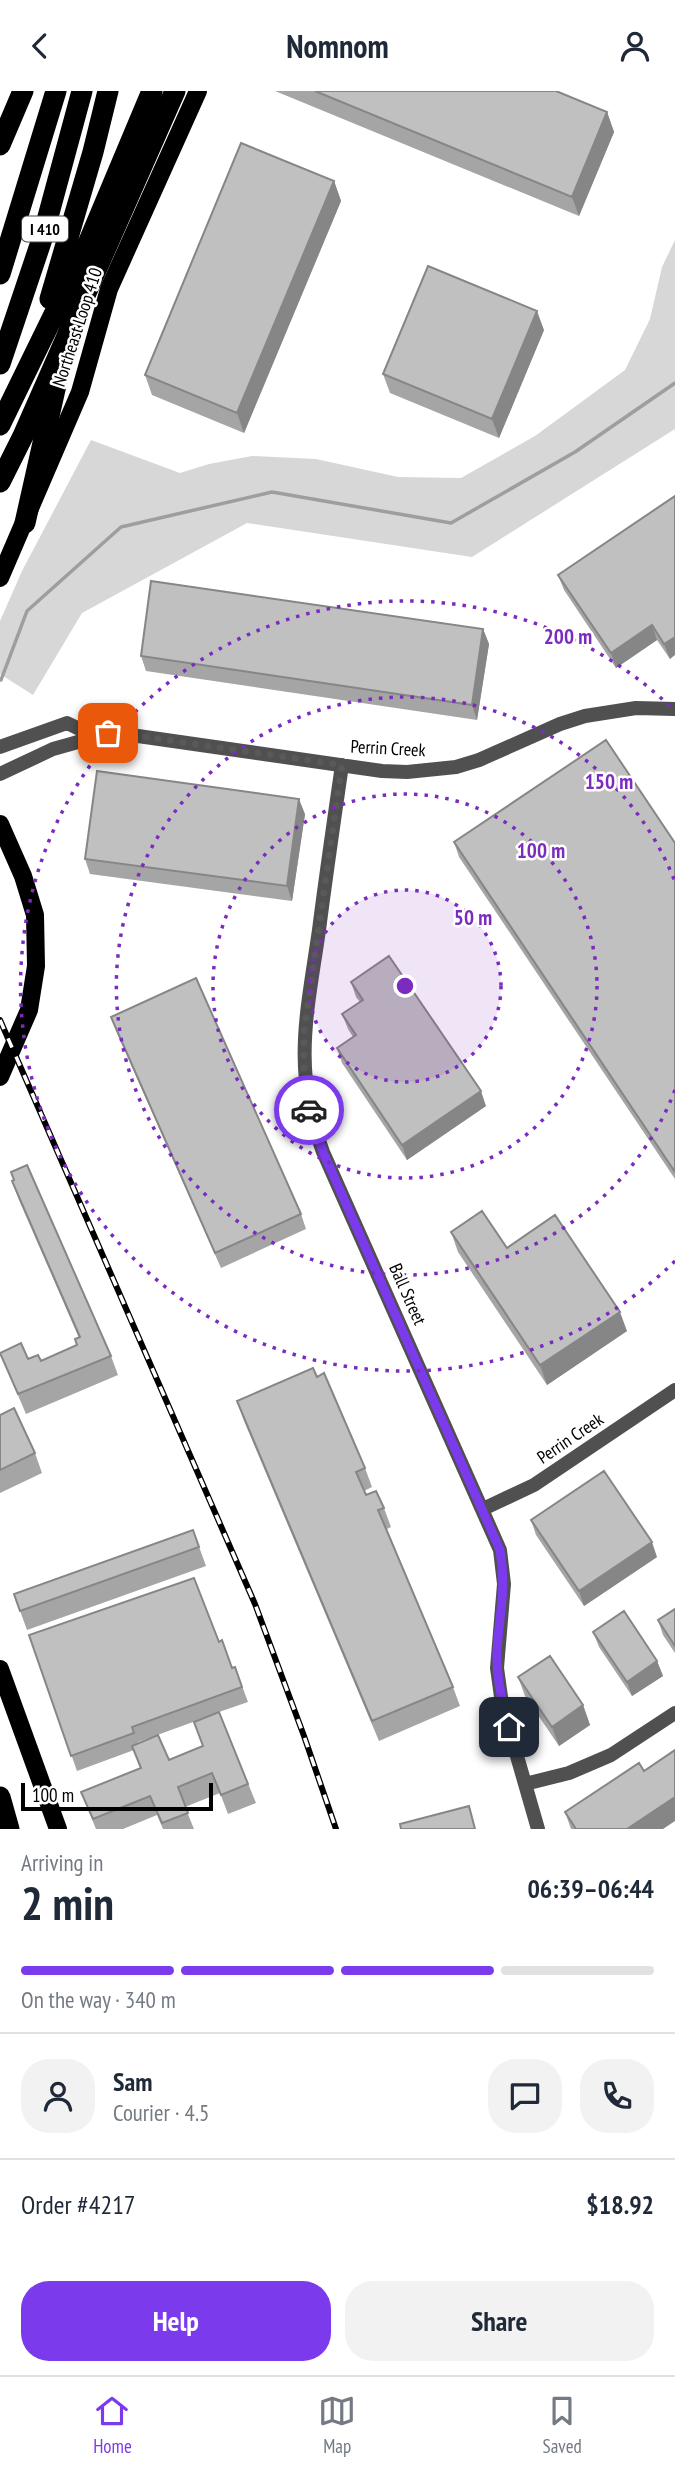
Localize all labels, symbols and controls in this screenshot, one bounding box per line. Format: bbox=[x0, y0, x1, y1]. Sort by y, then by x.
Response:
text: Nomnom bbox=[286, 25, 389, 67]
icon: back bbox=[21, 27, 59, 65]
icon: person bbox=[616, 27, 654, 65]
road number: I 410 bbox=[22, 217, 68, 241]
street label: Northeast Loop 410 bbox=[47, 265, 107, 389]
text: 200 m bbox=[544, 623, 592, 650]
pin bbox=[78, 703, 138, 763]
icon: bag bbox=[89, 714, 127, 752]
street label: Perrin Creek bbox=[350, 735, 426, 761]
text: 150 m bbox=[585, 768, 633, 795]
text: 100 m bbox=[517, 837, 565, 864]
text: 50 m bbox=[454, 904, 492, 931]
centre of rings bbox=[393, 974, 417, 998]
courier bbox=[274, 1075, 344, 1145]
icon: car bbox=[290, 1091, 328, 1129]
street label: Ball Street bbox=[384, 1260, 432, 1328]
street label: Perrin Creek bbox=[532, 1407, 608, 1469]
pin bbox=[479, 1697, 539, 1757]
icon: home bbox=[490, 1708, 528, 1746]
scale bar bbox=[21, 1780, 214, 1812]
text: 100 m bbox=[32, 1783, 74, 1807]
text: Arriving in bbox=[21, 1848, 103, 1877]
text: 06:39–06:44 bbox=[527, 1872, 654, 1905]
text: 2 min bbox=[21, 1873, 114, 1933]
text: On the way · 340 m bbox=[21, 1985, 176, 2014]
button: person bbox=[21, 2059, 95, 2133]
button: chat bbox=[488, 2059, 562, 2133]
button: phone bbox=[580, 2059, 654, 2133]
text: Sam bbox=[113, 2065, 152, 2098]
text: Courier · 4.5 bbox=[113, 2098, 209, 2127]
text: Order #4217 bbox=[21, 2188, 136, 2221]
text: $18.92 bbox=[586, 2188, 654, 2221]
button: Help bbox=[21, 2281, 331, 2361]
button: Share bbox=[345, 2281, 654, 2361]
tab: Home bbox=[93, 2392, 132, 2458]
tab: Map bbox=[318, 2392, 356, 2458]
tab: Saved bbox=[543, 2392, 582, 2458]

